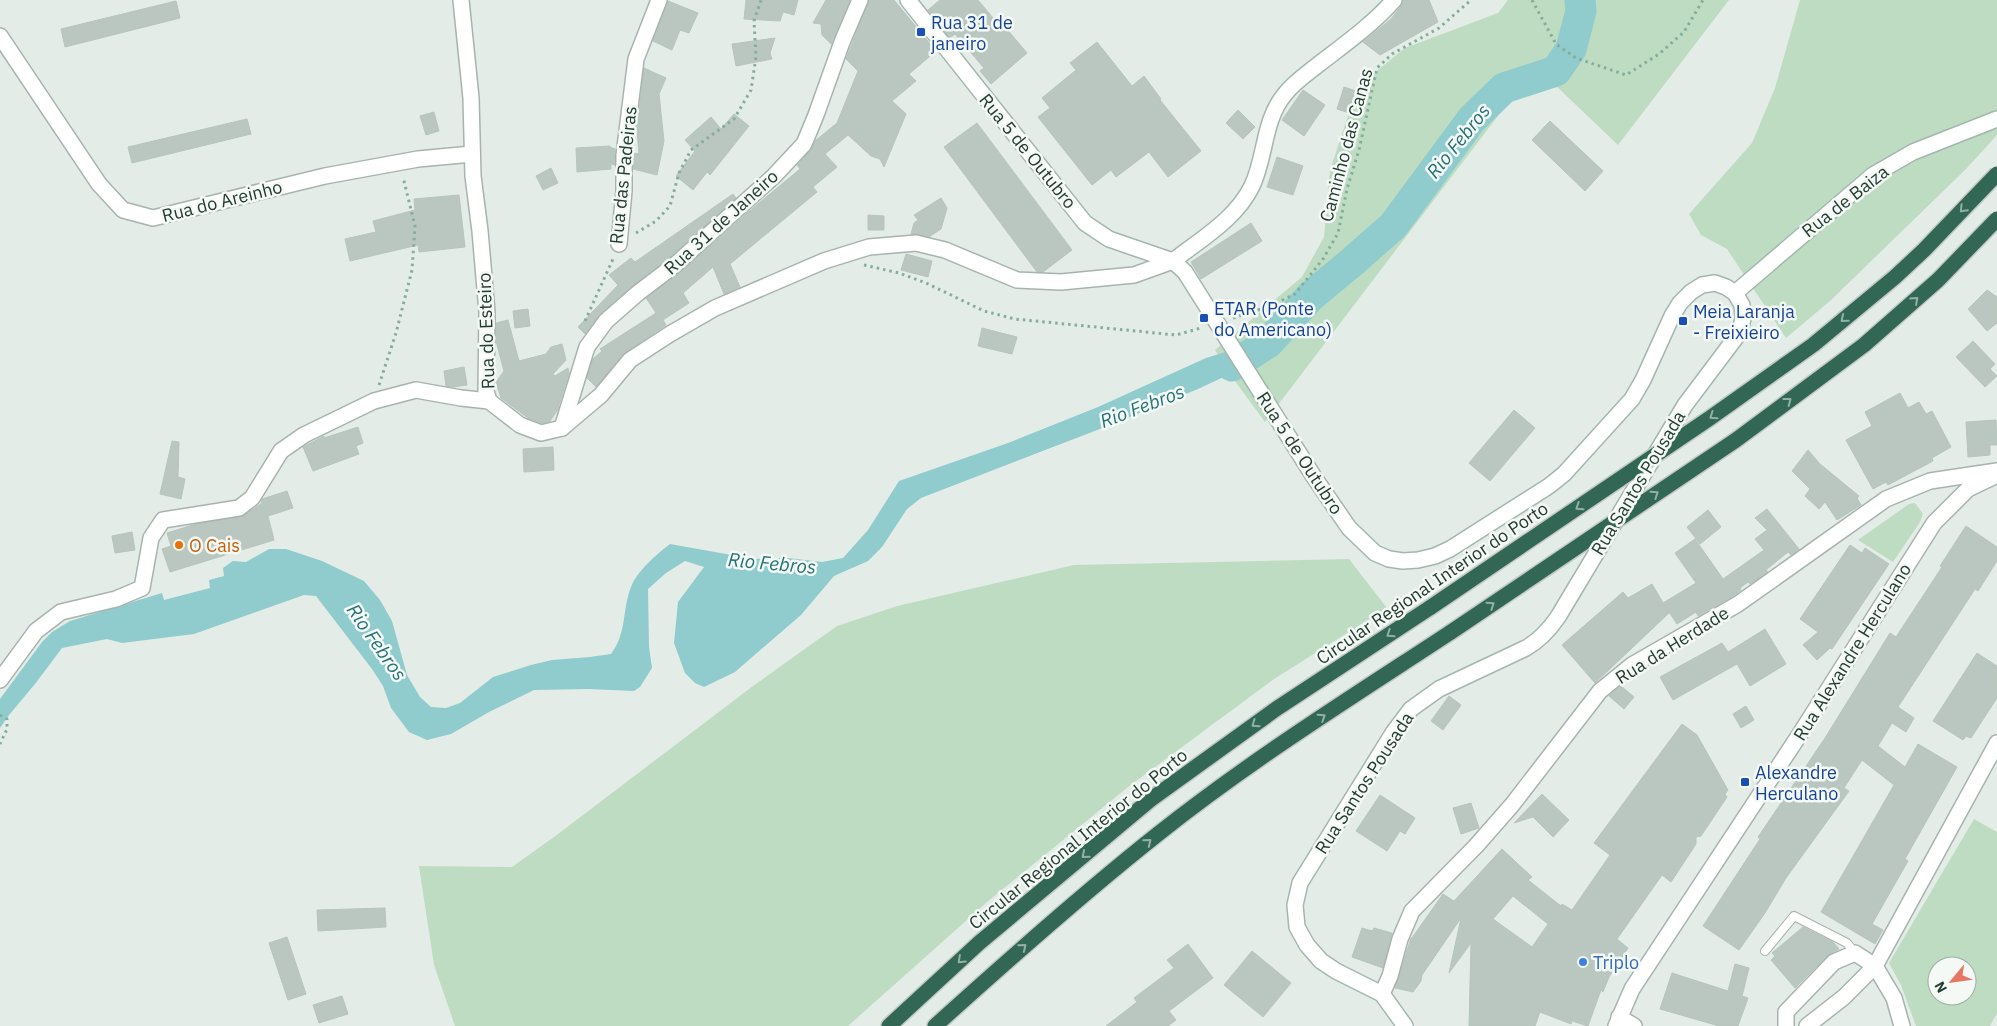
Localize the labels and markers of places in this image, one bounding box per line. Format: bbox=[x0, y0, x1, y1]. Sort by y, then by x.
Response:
place label: Rua 31 de janeiro bbox=[931, 11, 1013, 55]
marker: Rua 31 de janeiro bbox=[915, 26, 927, 38]
place label: ETAR (Ponte do Americano) bbox=[1214, 297, 1332, 341]
place label: Meia Laranja - Freixieiro bbox=[1693, 300, 1795, 344]
marker: ETAR (Ponte do Americano) bbox=[1198, 312, 1210, 324]
marker: Meia Laranja - Freixieiro bbox=[1677, 315, 1689, 327]
place label: O Cais bbox=[189, 534, 240, 557]
marker: O Cais bbox=[173, 539, 185, 551]
place label: Alexandre Herculano bbox=[1755, 761, 1838, 805]
marker: Alexandre Herculano bbox=[1739, 776, 1751, 788]
place label: Triplo bbox=[1593, 951, 1639, 974]
marker: Triplo bbox=[1577, 956, 1589, 968]

